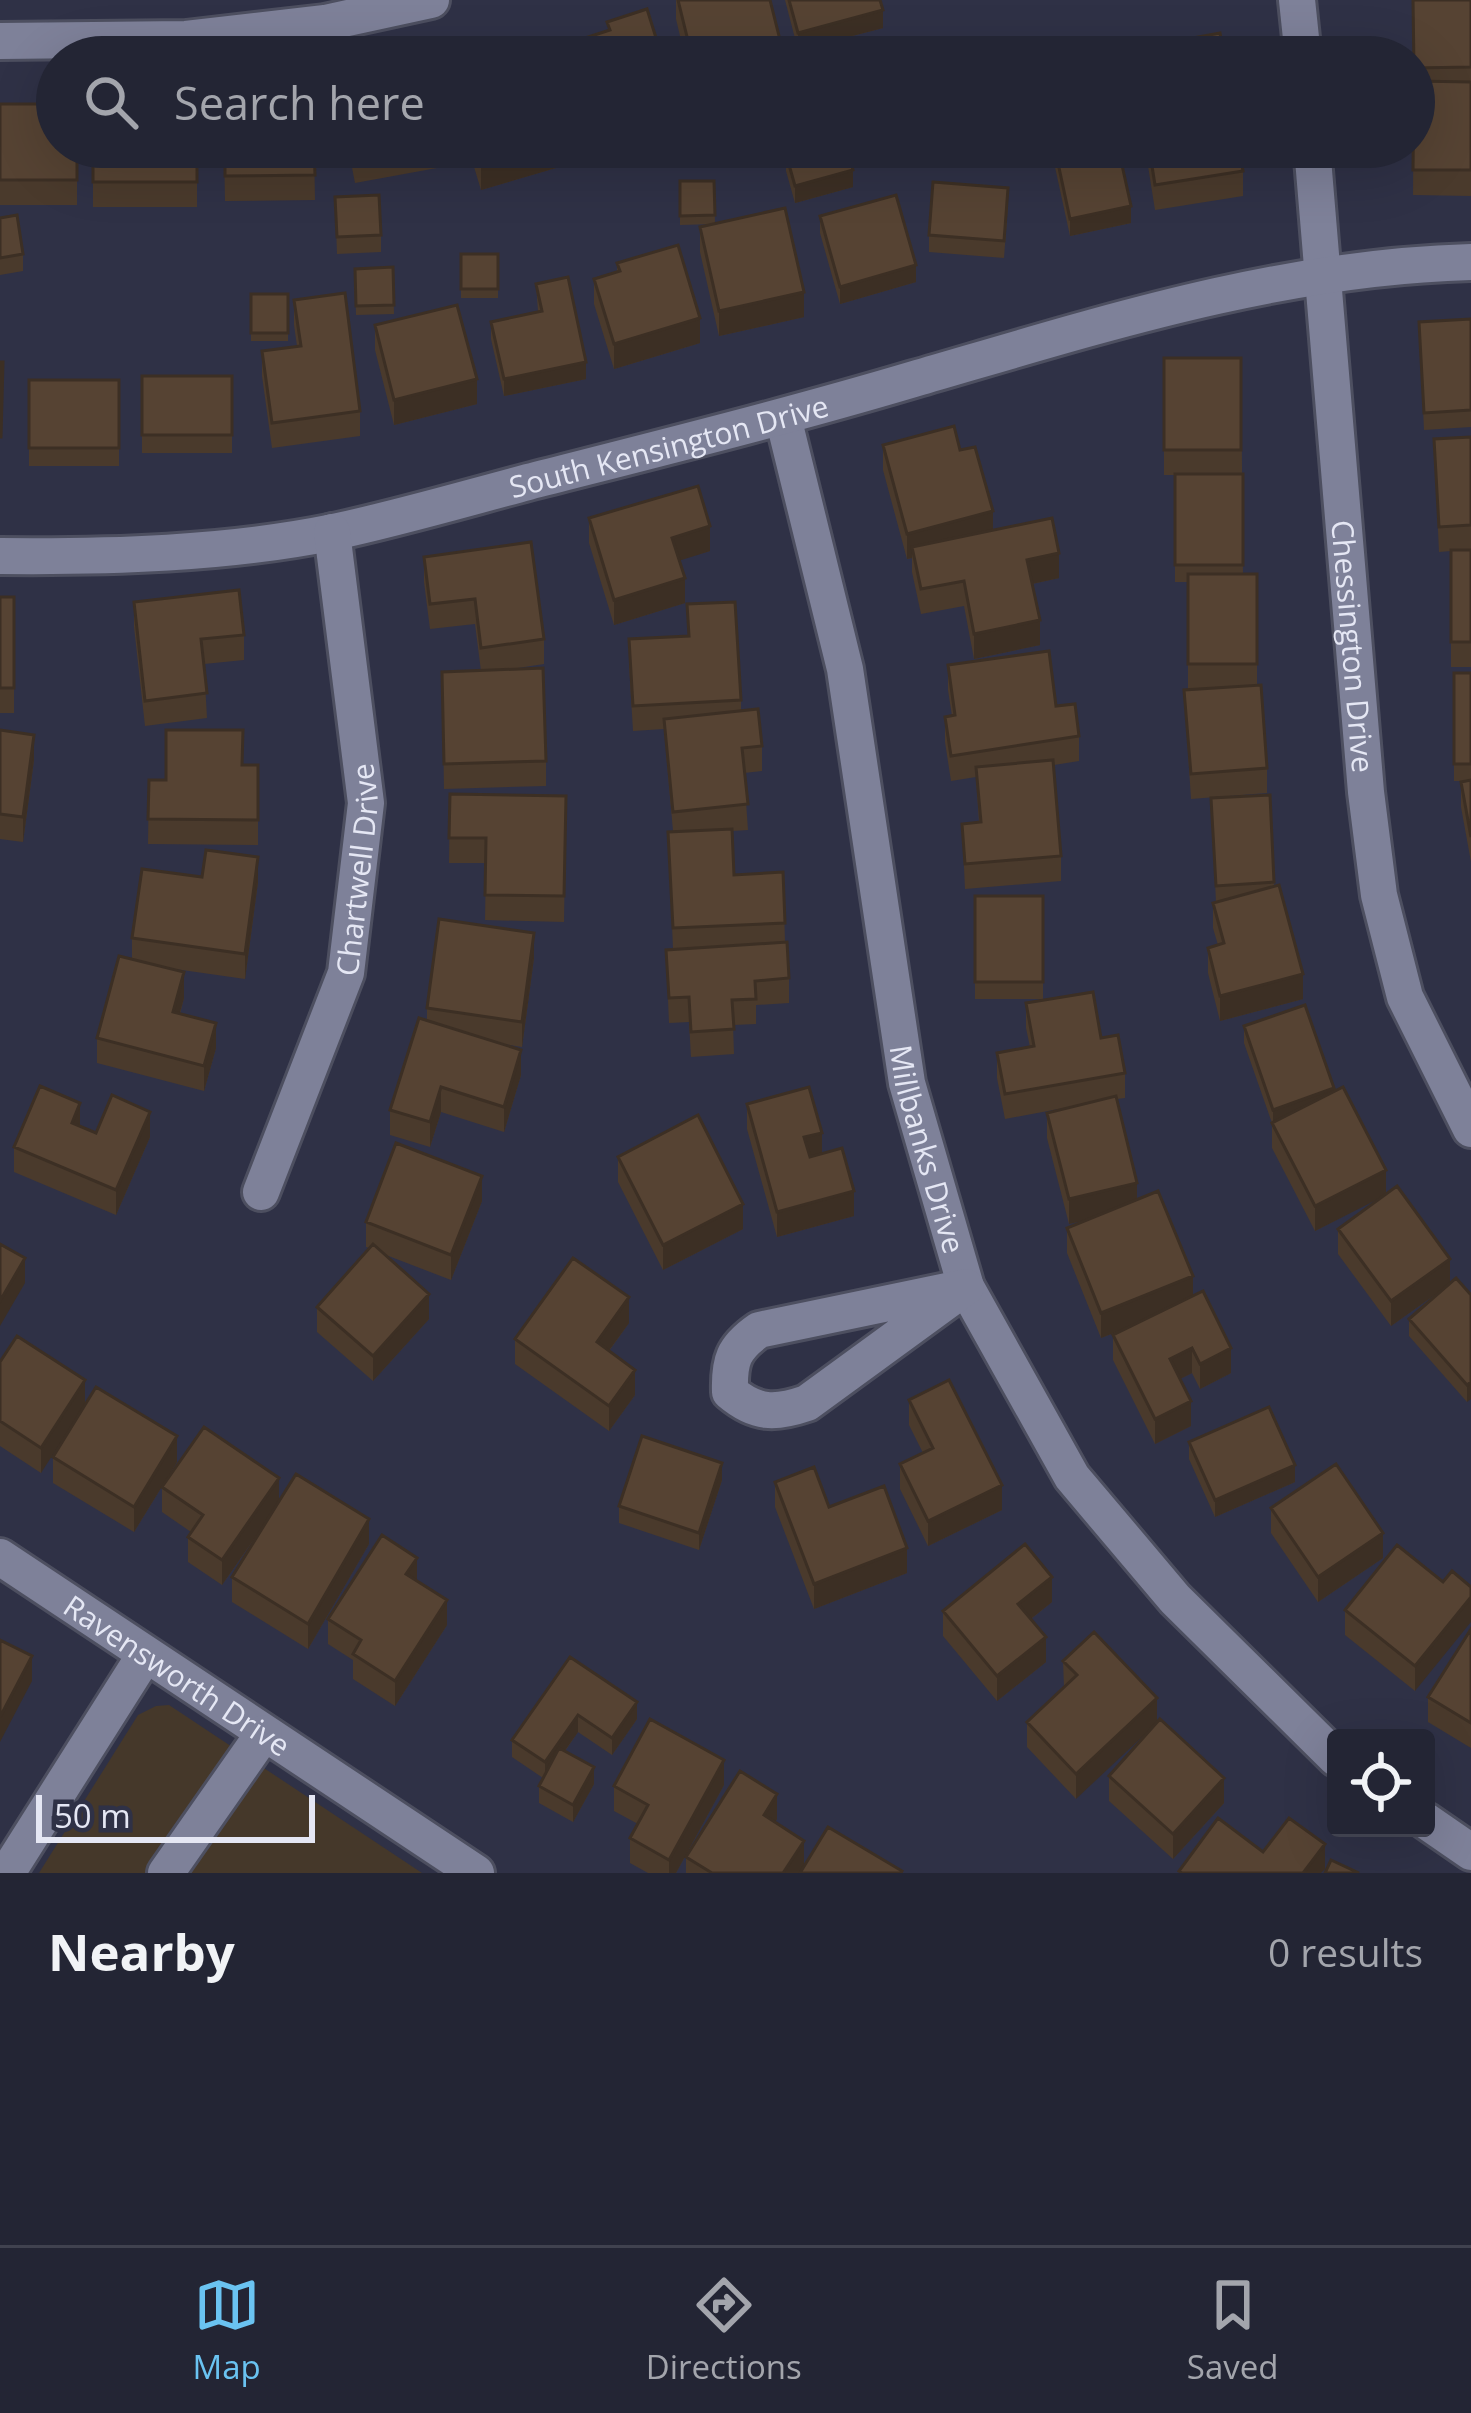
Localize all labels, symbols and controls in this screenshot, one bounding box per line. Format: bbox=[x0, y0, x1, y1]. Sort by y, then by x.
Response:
search box bbox=[36, 36, 1435, 168]
icon: search bbox=[78, 69, 144, 135]
text: Search here bbox=[174, 72, 425, 133]
street label: South Kensington Drive bbox=[504, 384, 833, 507]
street label: Chessington Drive bbox=[1323, 518, 1385, 774]
street label: Chartwell Drive bbox=[325, 761, 386, 978]
street label: Millbanks Drive bbox=[881, 1042, 976, 1258]
street label: Ravensworth Drive bbox=[56, 1585, 299, 1765]
map controls bbox=[1327, 1729, 1435, 1837]
button: locate bbox=[1327, 1729, 1435, 1837]
scale bar bbox=[36, 1789, 315, 1842]
text: 50 m bbox=[54, 1793, 131, 1838]
text: Nearby bbox=[48, 1916, 235, 1986]
text: 0 results bbox=[1268, 1925, 1423, 1978]
tab: Map bbox=[193, 2272, 261, 2389]
tab: Directions bbox=[646, 2272, 802, 2389]
tab: Saved bbox=[1187, 2272, 1278, 2389]

